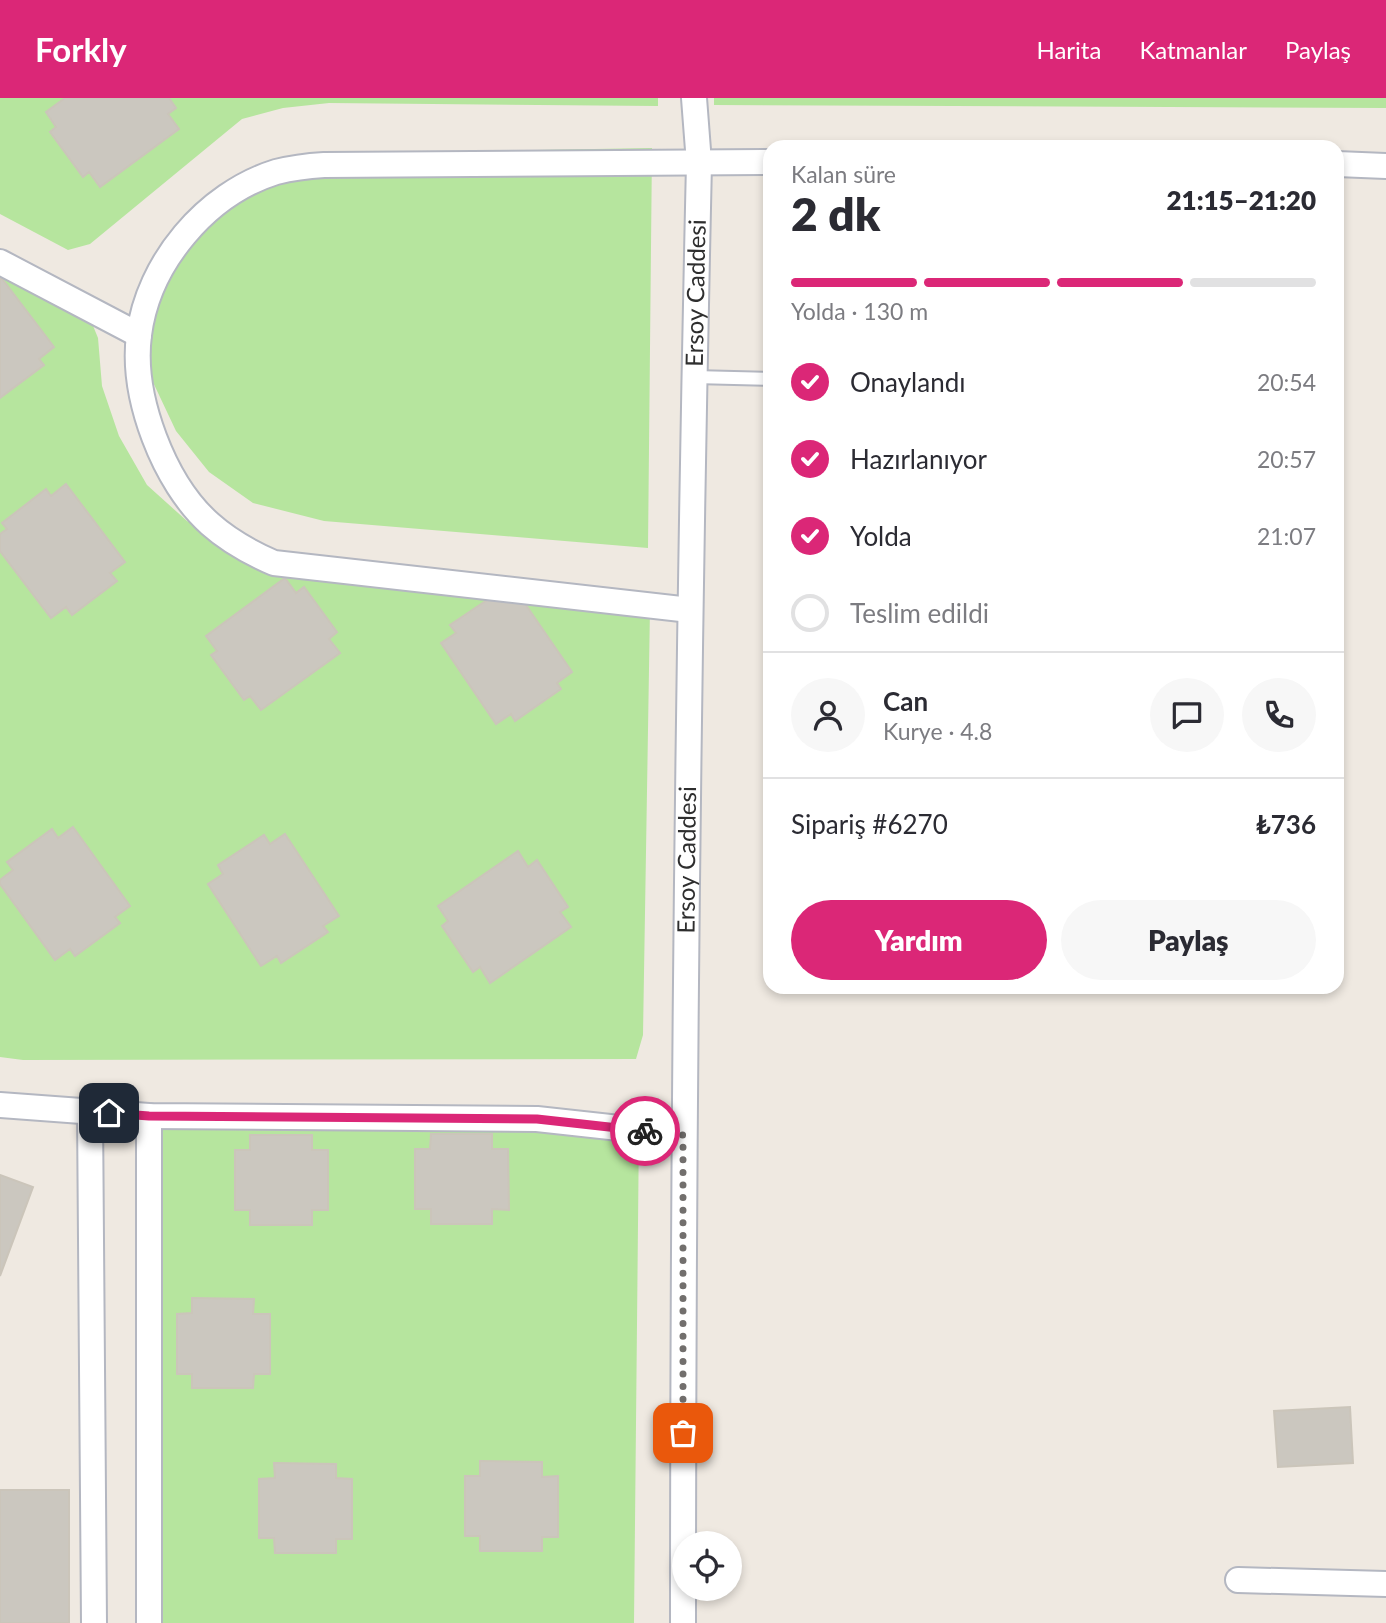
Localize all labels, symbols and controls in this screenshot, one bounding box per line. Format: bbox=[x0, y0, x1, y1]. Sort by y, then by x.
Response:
text: Forkly bbox=[35, 29, 127, 69]
text: Harita bbox=[1036, 35, 1101, 64]
text: Katmanlar bbox=[1139, 35, 1247, 64]
text: Paylaş bbox=[1285, 35, 1351, 64]
text: Kalan süre bbox=[791, 160, 896, 188]
text: 21:15–21:20 bbox=[1166, 184, 1316, 216]
text: 2 dk bbox=[791, 186, 880, 241]
street label: Ersoy Caddesi bbox=[679, 219, 711, 367]
text: Yolda · 130 m bbox=[791, 297, 928, 325]
icon: check bbox=[791, 363, 829, 401]
text: Onaylandı bbox=[850, 366, 965, 398]
text: 20:54 bbox=[1257, 368, 1316, 396]
icon: check bbox=[791, 440, 829, 478]
text: Hazırlanıyor bbox=[850, 443, 987, 475]
text: 20:57 bbox=[1257, 445, 1316, 473]
icon: check bbox=[791, 517, 829, 555]
text: Yolda bbox=[850, 520, 912, 552]
text: 21:07 bbox=[1257, 522, 1316, 550]
text: Teslim edildi bbox=[850, 597, 989, 629]
button: person bbox=[791, 678, 865, 752]
button: chat bbox=[1150, 678, 1224, 752]
button: phone bbox=[1242, 678, 1316, 752]
text: Can bbox=[883, 685, 928, 717]
text: Kurye · 4.8 bbox=[883, 717, 992, 745]
street label: Ersoy Caddesi bbox=[670, 786, 701, 934]
text: Sipariş #6270 bbox=[791, 808, 948, 840]
text: ₺736 bbox=[1256, 808, 1316, 840]
button: Yardım bbox=[791, 900, 1047, 980]
button: Paylaş bbox=[1061, 900, 1316, 980]
pin bbox=[79, 1083, 139, 1143]
icon: home bbox=[90, 1094, 128, 1132]
courier bbox=[610, 1096, 680, 1166]
icon: bike bbox=[626, 1112, 664, 1150]
pin bbox=[653, 1403, 713, 1463]
icon: bag bbox=[664, 1414, 702, 1452]
map controls bbox=[672, 1531, 742, 1601]
button: locate bbox=[672, 1531, 742, 1601]

